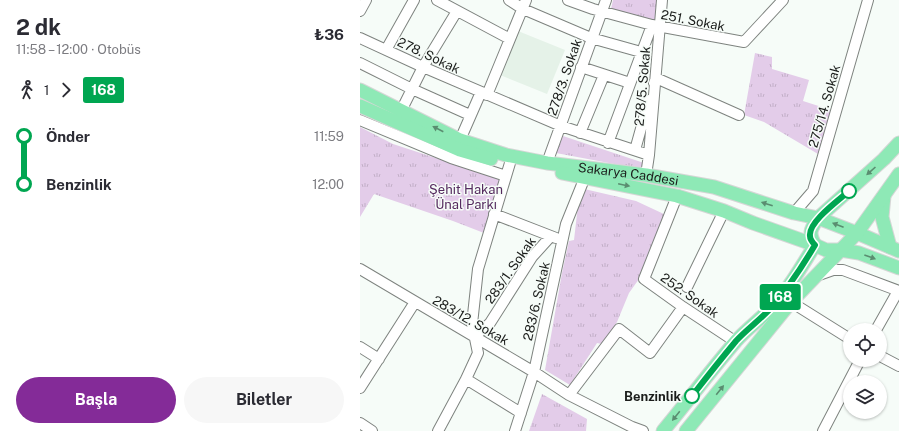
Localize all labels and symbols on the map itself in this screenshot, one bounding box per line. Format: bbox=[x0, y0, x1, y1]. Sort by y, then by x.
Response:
street label: 251. Sokak bbox=[660, 7, 726, 34]
street label: 278. Sokak bbox=[395, 34, 462, 76]
street label: 278/3. Sokak bbox=[544, 37, 585, 117]
street label: 278/5. Sokak bbox=[632, 45, 653, 127]
street label: 275/14. Sokak bbox=[805, 63, 843, 149]
one-way arrow bbox=[432, 125, 443, 132]
street label: Sakarya Caddesi bbox=[577, 160, 680, 189]
one-way arrow bbox=[866, 166, 876, 175]
park label: Şehit Hakan Ünal Parkı bbox=[429, 182, 503, 212]
one-way arrow bbox=[618, 183, 630, 189]
unlabelled marker bbox=[841, 183, 857, 199]
one-way arrow bbox=[761, 201, 773, 207]
one-way arrow bbox=[831, 222, 843, 228]
street label: 283/1. Sokak bbox=[482, 234, 539, 306]
one-way arrow bbox=[865, 255, 877, 261]
street label: 283/6. Sokak bbox=[520, 260, 553, 342]
street label: 252. Sokak bbox=[658, 270, 722, 321]
line badge: 168 bbox=[757, 284, 803, 310]
street label: 283/12. Sokak bbox=[430, 293, 512, 348]
one-way arrow bbox=[716, 385, 725, 396]
marker: Benzinlik bbox=[684, 388, 700, 404]
place label: Benzinlik bbox=[624, 389, 681, 404]
one-way arrow bbox=[671, 410, 680, 421]

